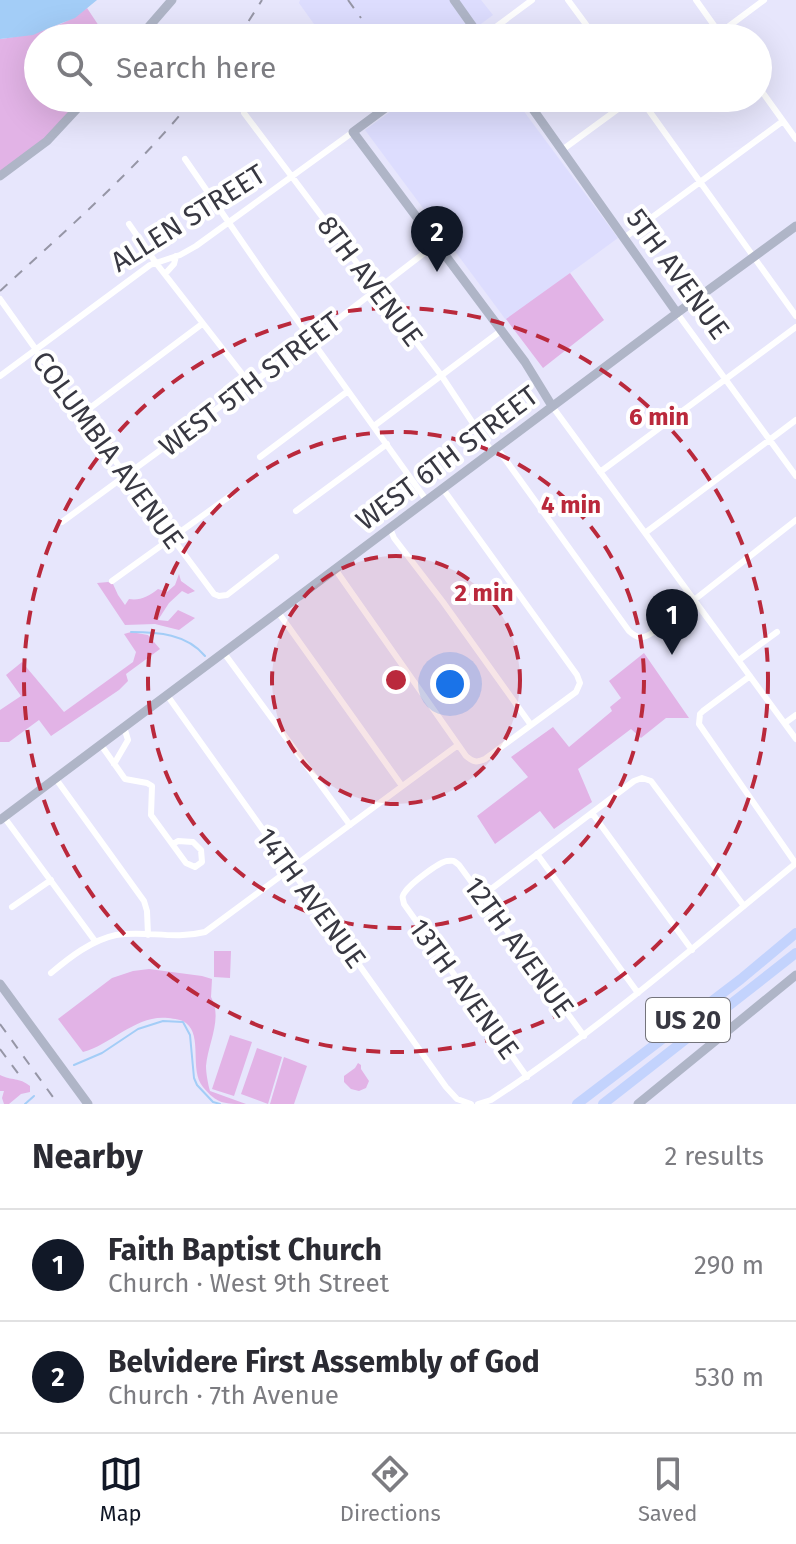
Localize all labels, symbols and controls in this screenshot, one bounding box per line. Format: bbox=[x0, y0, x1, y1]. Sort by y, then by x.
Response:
search box bbox=[24, 24, 772, 112]
icon: search bbox=[52, 46, 96, 90]
text: Search here bbox=[116, 50, 276, 86]
street label: ALLEN STREET bbox=[105, 157, 272, 279]
street label: 5TH AVENUE bbox=[620, 203, 736, 345]
pin: 2 bbox=[411, 206, 463, 272]
street label: 8TH AVENUE bbox=[310, 209, 430, 353]
street label: WEST 5TH STREET bbox=[153, 305, 348, 463]
street label: COLUMBIA AVENUE bbox=[25, 345, 191, 555]
street label: WEST 6TH STREET bbox=[349, 379, 545, 537]
text: 6 min bbox=[629, 403, 689, 431]
text: 4 min bbox=[541, 491, 601, 519]
text: 2 min bbox=[455, 579, 514, 607]
pin: 1 bbox=[646, 589, 698, 655]
your location bbox=[430, 664, 470, 704]
centre of rings bbox=[382, 666, 410, 694]
street label: 14TH AVENUE bbox=[249, 821, 373, 975]
street label: 12TH AVENUE bbox=[457, 870, 581, 1024]
street label: 13TH AVENUE bbox=[402, 912, 526, 1066]
road number: US 20 bbox=[646, 998, 730, 1042]
text: Nearby bbox=[32, 1136, 143, 1177]
text: 2 results bbox=[664, 1141, 764, 1172]
text: Faith Baptist Church bbox=[108, 1232, 382, 1268]
text: 1 bbox=[52, 1250, 64, 1281]
text: 290 m bbox=[694, 1250, 764, 1281]
text: Church · West 9th Street bbox=[108, 1268, 389, 1299]
text: Belvidere First Assembly of God bbox=[108, 1344, 540, 1380]
text: 2 bbox=[51, 1362, 65, 1393]
text: 530 m bbox=[695, 1362, 764, 1393]
text: Church · 7th Avenue bbox=[108, 1380, 339, 1411]
tab: Map bbox=[99, 1452, 143, 1527]
tab: Directions bbox=[340, 1452, 441, 1527]
tab: Saved bbox=[638, 1452, 697, 1527]

